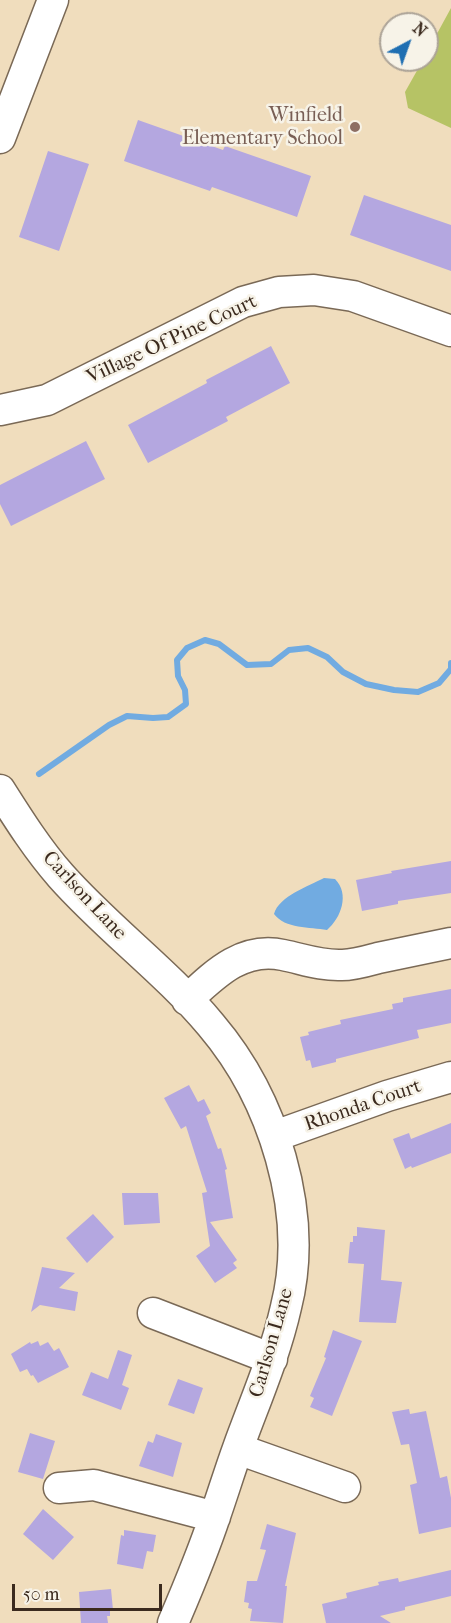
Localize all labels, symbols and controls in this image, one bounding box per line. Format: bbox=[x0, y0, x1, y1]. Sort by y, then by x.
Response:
north arrow bbox=[379, 12, 439, 72]
text: N bbox=[409, 18, 431, 41]
place label: Winfield Elementary School bbox=[182, 104, 343, 151]
marker: Winfield Elementary School bbox=[348, 120, 362, 134]
street label: Village Of Pine Court bbox=[83, 290, 261, 390]
street label: Carlson Lane bbox=[37, 847, 131, 945]
street label: Rhonda Court bbox=[301, 1075, 425, 1137]
street label: Carlson Lane bbox=[245, 1286, 299, 1400]
scale bar bbox=[15, 1572, 165, 1610]
text: 50 m bbox=[23, 1584, 59, 1605]

